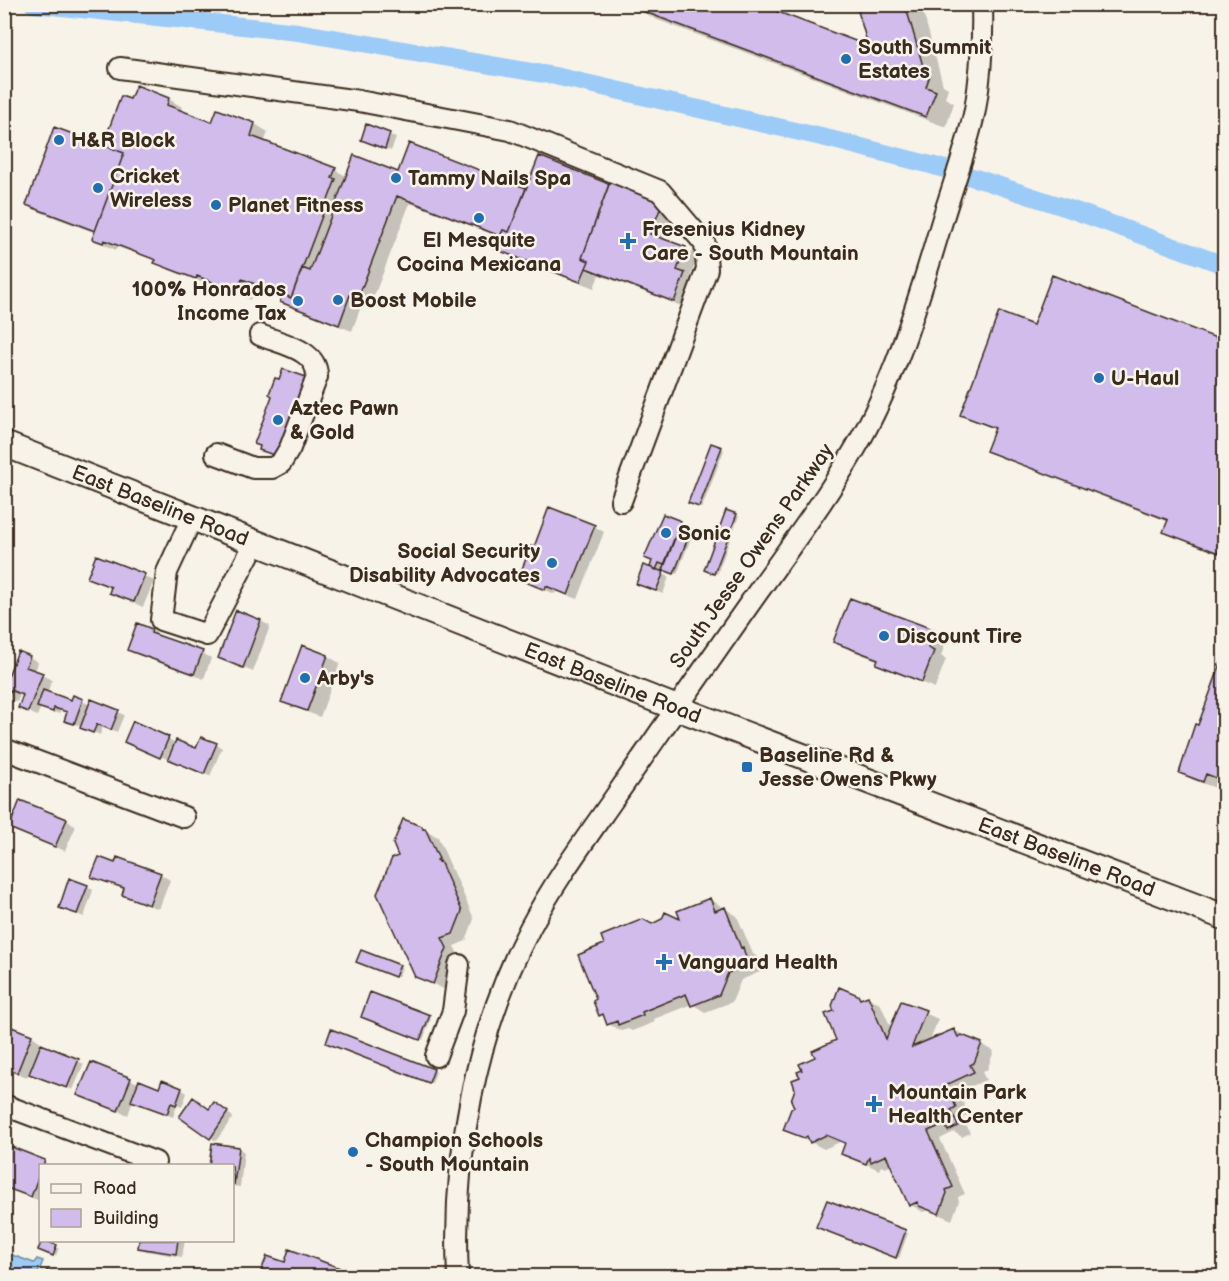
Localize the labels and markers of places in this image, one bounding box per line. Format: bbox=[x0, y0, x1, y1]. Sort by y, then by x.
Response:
place label: South Summit Estates bbox=[858, 35, 991, 84]
marker: South Summit Estates bbox=[839, 52, 853, 66]
place label: H&R Block bbox=[71, 128, 175, 153]
marker: H&R Block bbox=[52, 133, 66, 147]
place label: Cricket Wireless bbox=[110, 164, 192, 213]
place label: Tammy Nails Spa bbox=[408, 166, 571, 191]
marker: Tammy Nails Spa bbox=[389, 171, 403, 185]
marker: Cricket Wireless bbox=[91, 181, 105, 195]
place label: Planet Fitness bbox=[228, 193, 364, 218]
marker: Planet Fitness bbox=[209, 198, 223, 212]
marker: El Mesquite Cocina Mexicana bbox=[472, 211, 486, 225]
place label: Fresenius Kidney Care - South Mountain bbox=[642, 217, 859, 266]
place label: El Mesquite Cocina Mexicana bbox=[397, 228, 561, 277]
marker: Fresenius Kidney Care - South Mountain bbox=[619, 232, 637, 250]
place label: 100% Honrados Income Tax bbox=[132, 277, 287, 326]
place label: Boost Mobile bbox=[350, 288, 477, 313]
marker: Boost Mobile bbox=[331, 293, 345, 307]
marker: 100% Honrados Income Tax bbox=[291, 294, 305, 308]
place label: U-Haul bbox=[1111, 366, 1179, 391]
marker: U-Haul bbox=[1092, 371, 1106, 385]
place label: Aztec Pawn & Gold bbox=[289, 396, 399, 445]
marker: Aztec Pawn & Gold bbox=[271, 413, 285, 427]
place label: Sonic bbox=[678, 521, 731, 546]
marker: Sonic bbox=[659, 526, 673, 540]
place label: Social Security Disability Advocates bbox=[349, 539, 540, 588]
marker: Social Security Disability Advocates bbox=[545, 556, 559, 570]
place label: Discount Tire bbox=[896, 624, 1022, 649]
marker: Discount Tire bbox=[877, 629, 891, 643]
place label: Arby's bbox=[316, 666, 374, 691]
marker: Arby's bbox=[298, 671, 312, 685]
place label: Baseline Rd & Jesse Owens Pkwy bbox=[759, 743, 937, 792]
marker: Baseline Rd & Jesse Owens Pkwy bbox=[740, 760, 754, 774]
place label: Vanguard Health bbox=[678, 950, 838, 975]
marker: Vanguard Health bbox=[655, 953, 673, 971]
place label: Mountain Park Health Center bbox=[888, 1080, 1027, 1129]
marker: Mountain Park Health Center bbox=[865, 1095, 883, 1113]
place label: Champion Schools - South Mountain bbox=[365, 1128, 543, 1177]
marker: Champion Schools - South Mountain bbox=[346, 1145, 360, 1159]

